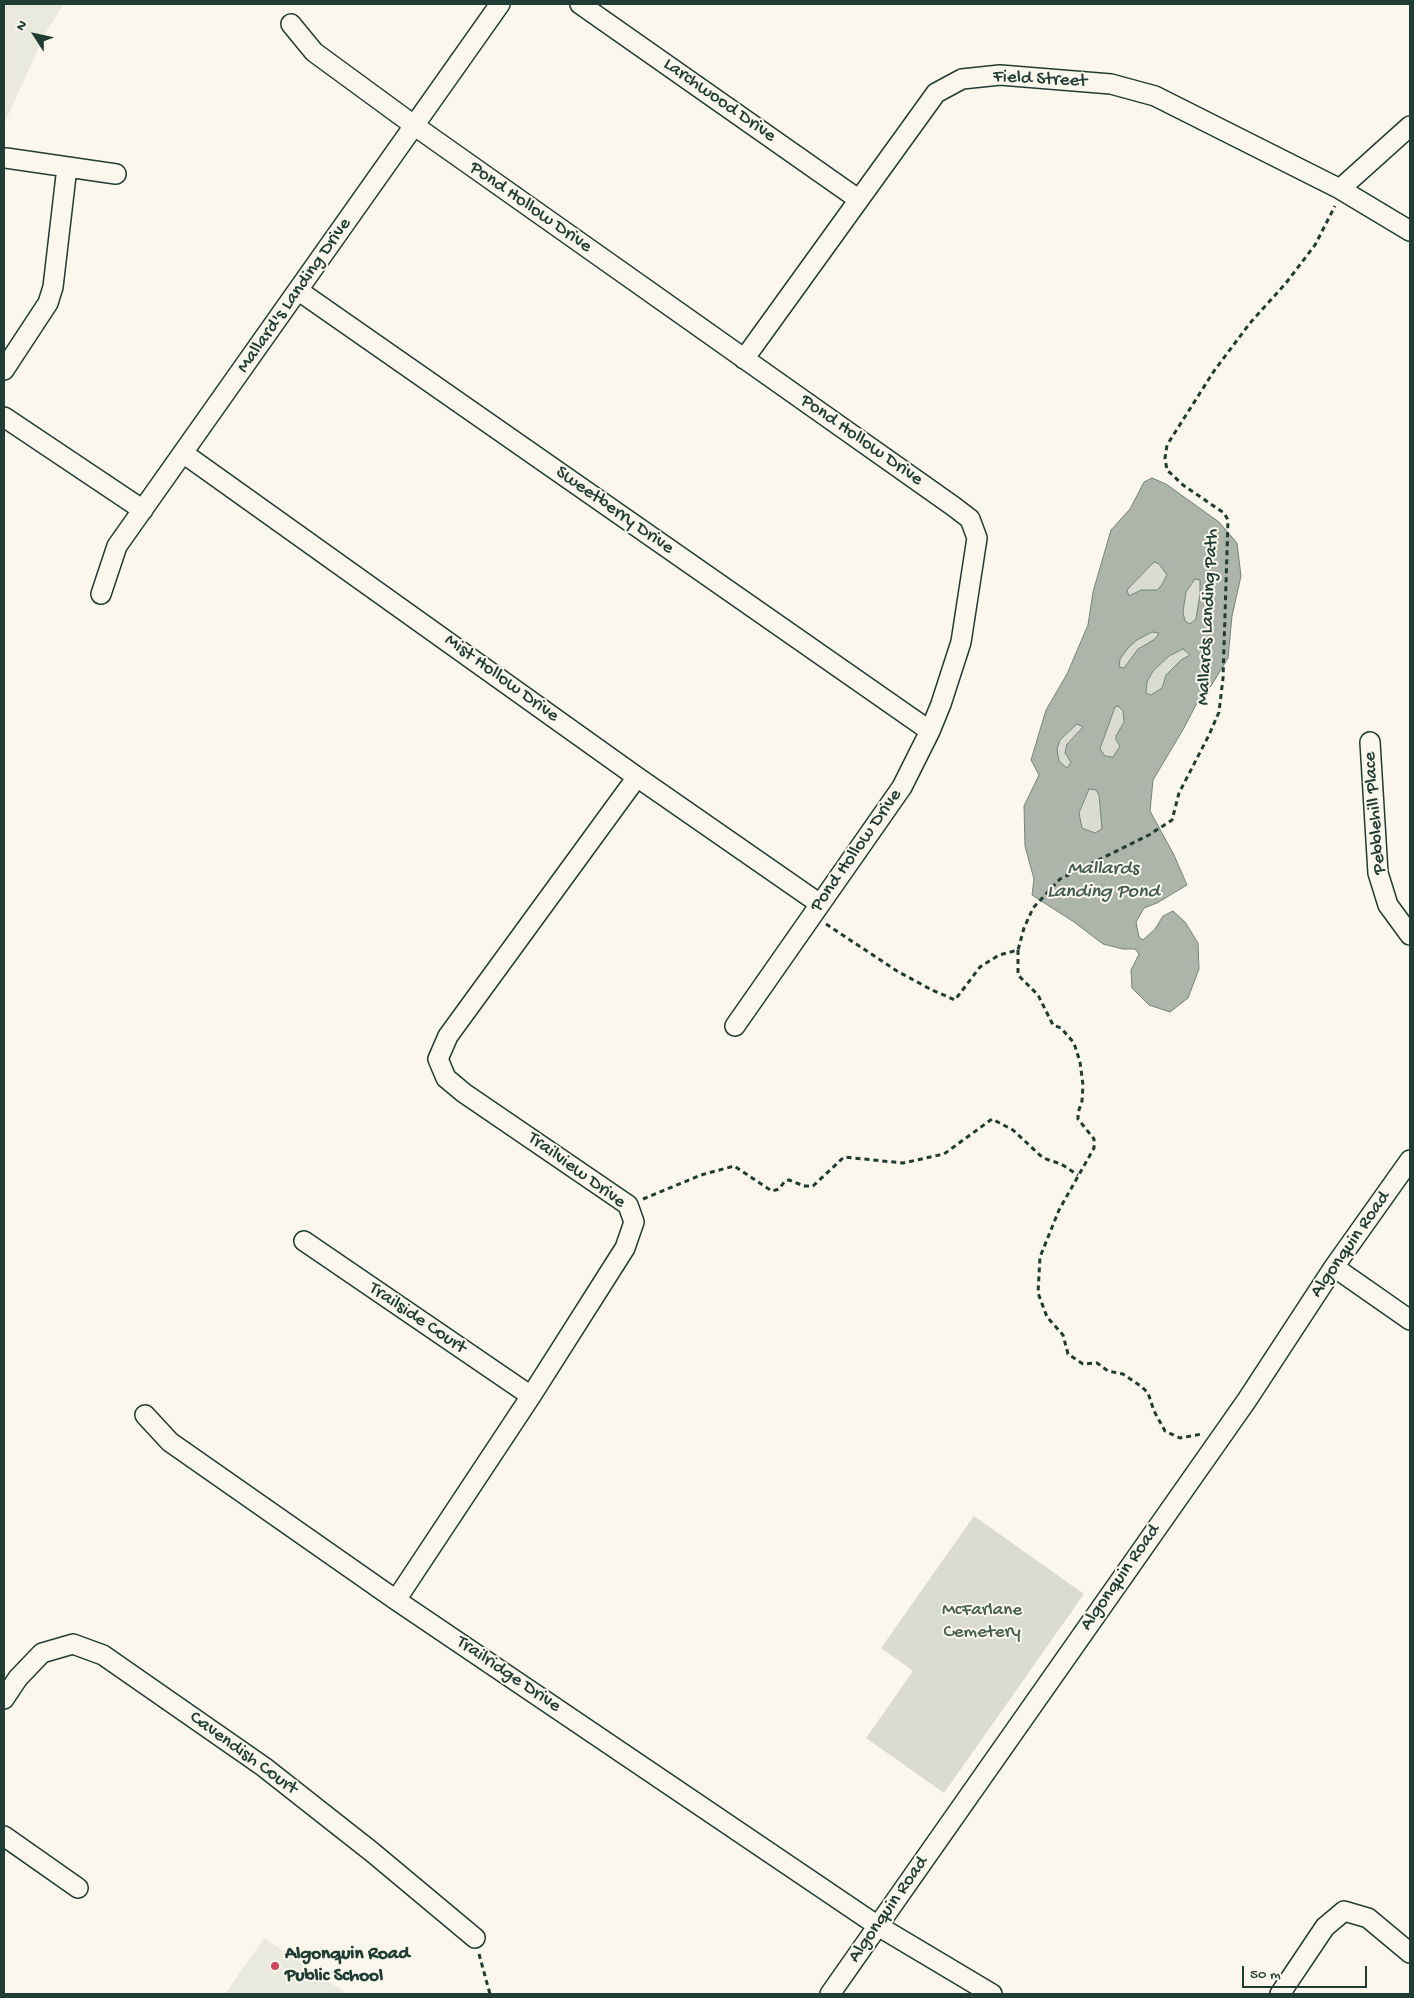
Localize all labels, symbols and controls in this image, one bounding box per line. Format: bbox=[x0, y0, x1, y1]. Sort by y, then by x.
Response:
north arrow bbox=[10, 10, 60, 60]
text: N bbox=[13, 17, 32, 35]
street label: Larchwood Drive bbox=[658, 54, 780, 148]
street label: Field Street bbox=[992, 66, 1088, 94]
street label: Pond Hollow Drive bbox=[464, 157, 596, 259]
street label: Mallard's Landing Drive bbox=[233, 214, 357, 378]
street label: Pond Hollow Drive bbox=[795, 390, 927, 492]
street label: Sweetberry Drive bbox=[550, 462, 678, 560]
street label: Mallards Landing Path bbox=[1193, 528, 1225, 706]
street label: Mist Hollow Drive bbox=[439, 630, 563, 728]
street label: Pebblehill Place bbox=[1359, 751, 1393, 875]
street label: Pond Hollow Drive bbox=[806, 785, 908, 917]
water label: Mallards Landing Pond bbox=[1047, 858, 1159, 905]
street label: Trailview Drive bbox=[522, 1128, 630, 1214]
street label: Algonquin Road bbox=[1306, 1187, 1396, 1303]
street label: Trailside Court bbox=[364, 1278, 470, 1360]
street label: Algonquin Road bbox=[1076, 1520, 1166, 1636]
park label: McFarlane Cemetery bbox=[942, 1600, 1022, 1644]
street label: Trailridge Drive bbox=[451, 1632, 565, 1718]
street label: Cavendish Court bbox=[184, 1707, 302, 1801]
street label: Algonquin Road bbox=[844, 1852, 934, 1968]
place label: Algonquin Road Public School bbox=[285, 1944, 410, 1988]
scale bar bbox=[1244, 1956, 1369, 1988]
marker: Algonquin Road Public School bbox=[269, 1960, 281, 1972]
text: 50 m bbox=[1250, 1966, 1281, 1984]

